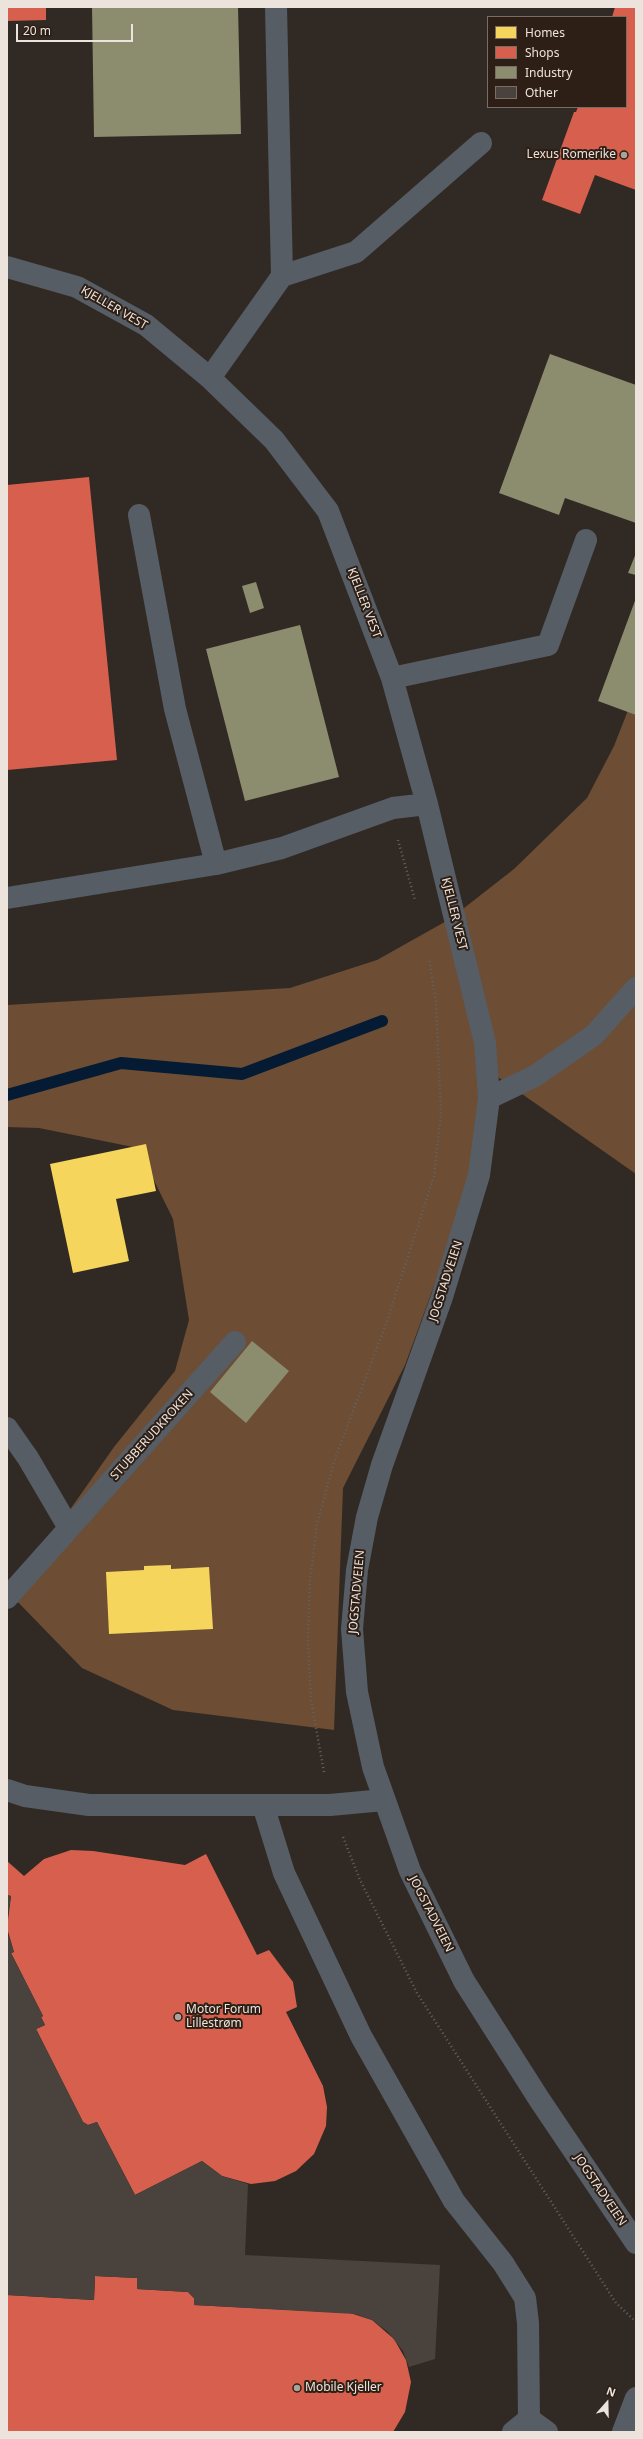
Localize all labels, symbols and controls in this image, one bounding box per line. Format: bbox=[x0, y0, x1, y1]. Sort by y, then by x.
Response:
scale bar bbox=[18, 16, 135, 42]
legend bbox=[487, 16, 627, 108]
text: 20 m bbox=[23, 22, 51, 39]
text: Homes bbox=[525, 24, 565, 41]
text: Shops bbox=[525, 44, 559, 61]
text: Industry bbox=[525, 64, 572, 81]
text: Other bbox=[525, 84, 558, 101]
place label: Lexus Romerike bbox=[527, 148, 616, 162]
marker: Lexus Romerike bbox=[619, 150, 629, 160]
street label: KJELLER VEST bbox=[78, 283, 150, 333]
street label: KJELLER VEST bbox=[344, 566, 384, 640]
street label: KJELLER VEST bbox=[438, 876, 470, 952]
street label: JOGSTADVEIEN bbox=[426, 1239, 466, 1323]
street label: STUBBERUDKROKEN bbox=[108, 1387, 196, 1483]
street label: JOGSTADVEIEN bbox=[346, 1550, 368, 1634]
street label: JOGSTADVEIEN bbox=[406, 1873, 456, 1955]
place label: Motor Forum Lillestrøm bbox=[186, 2003, 261, 2031]
marker: Motor Forum Lillestrøm bbox=[173, 2012, 183, 2022]
street label: JOGSTADVEIEN bbox=[571, 2151, 629, 2229]
place label: Mobile Kjeller bbox=[305, 2381, 382, 2395]
marker: Mobile Kjeller bbox=[292, 2383, 302, 2393]
north arrow bbox=[587, 2383, 627, 2423]
text: N bbox=[604, 2383, 618, 2400]

